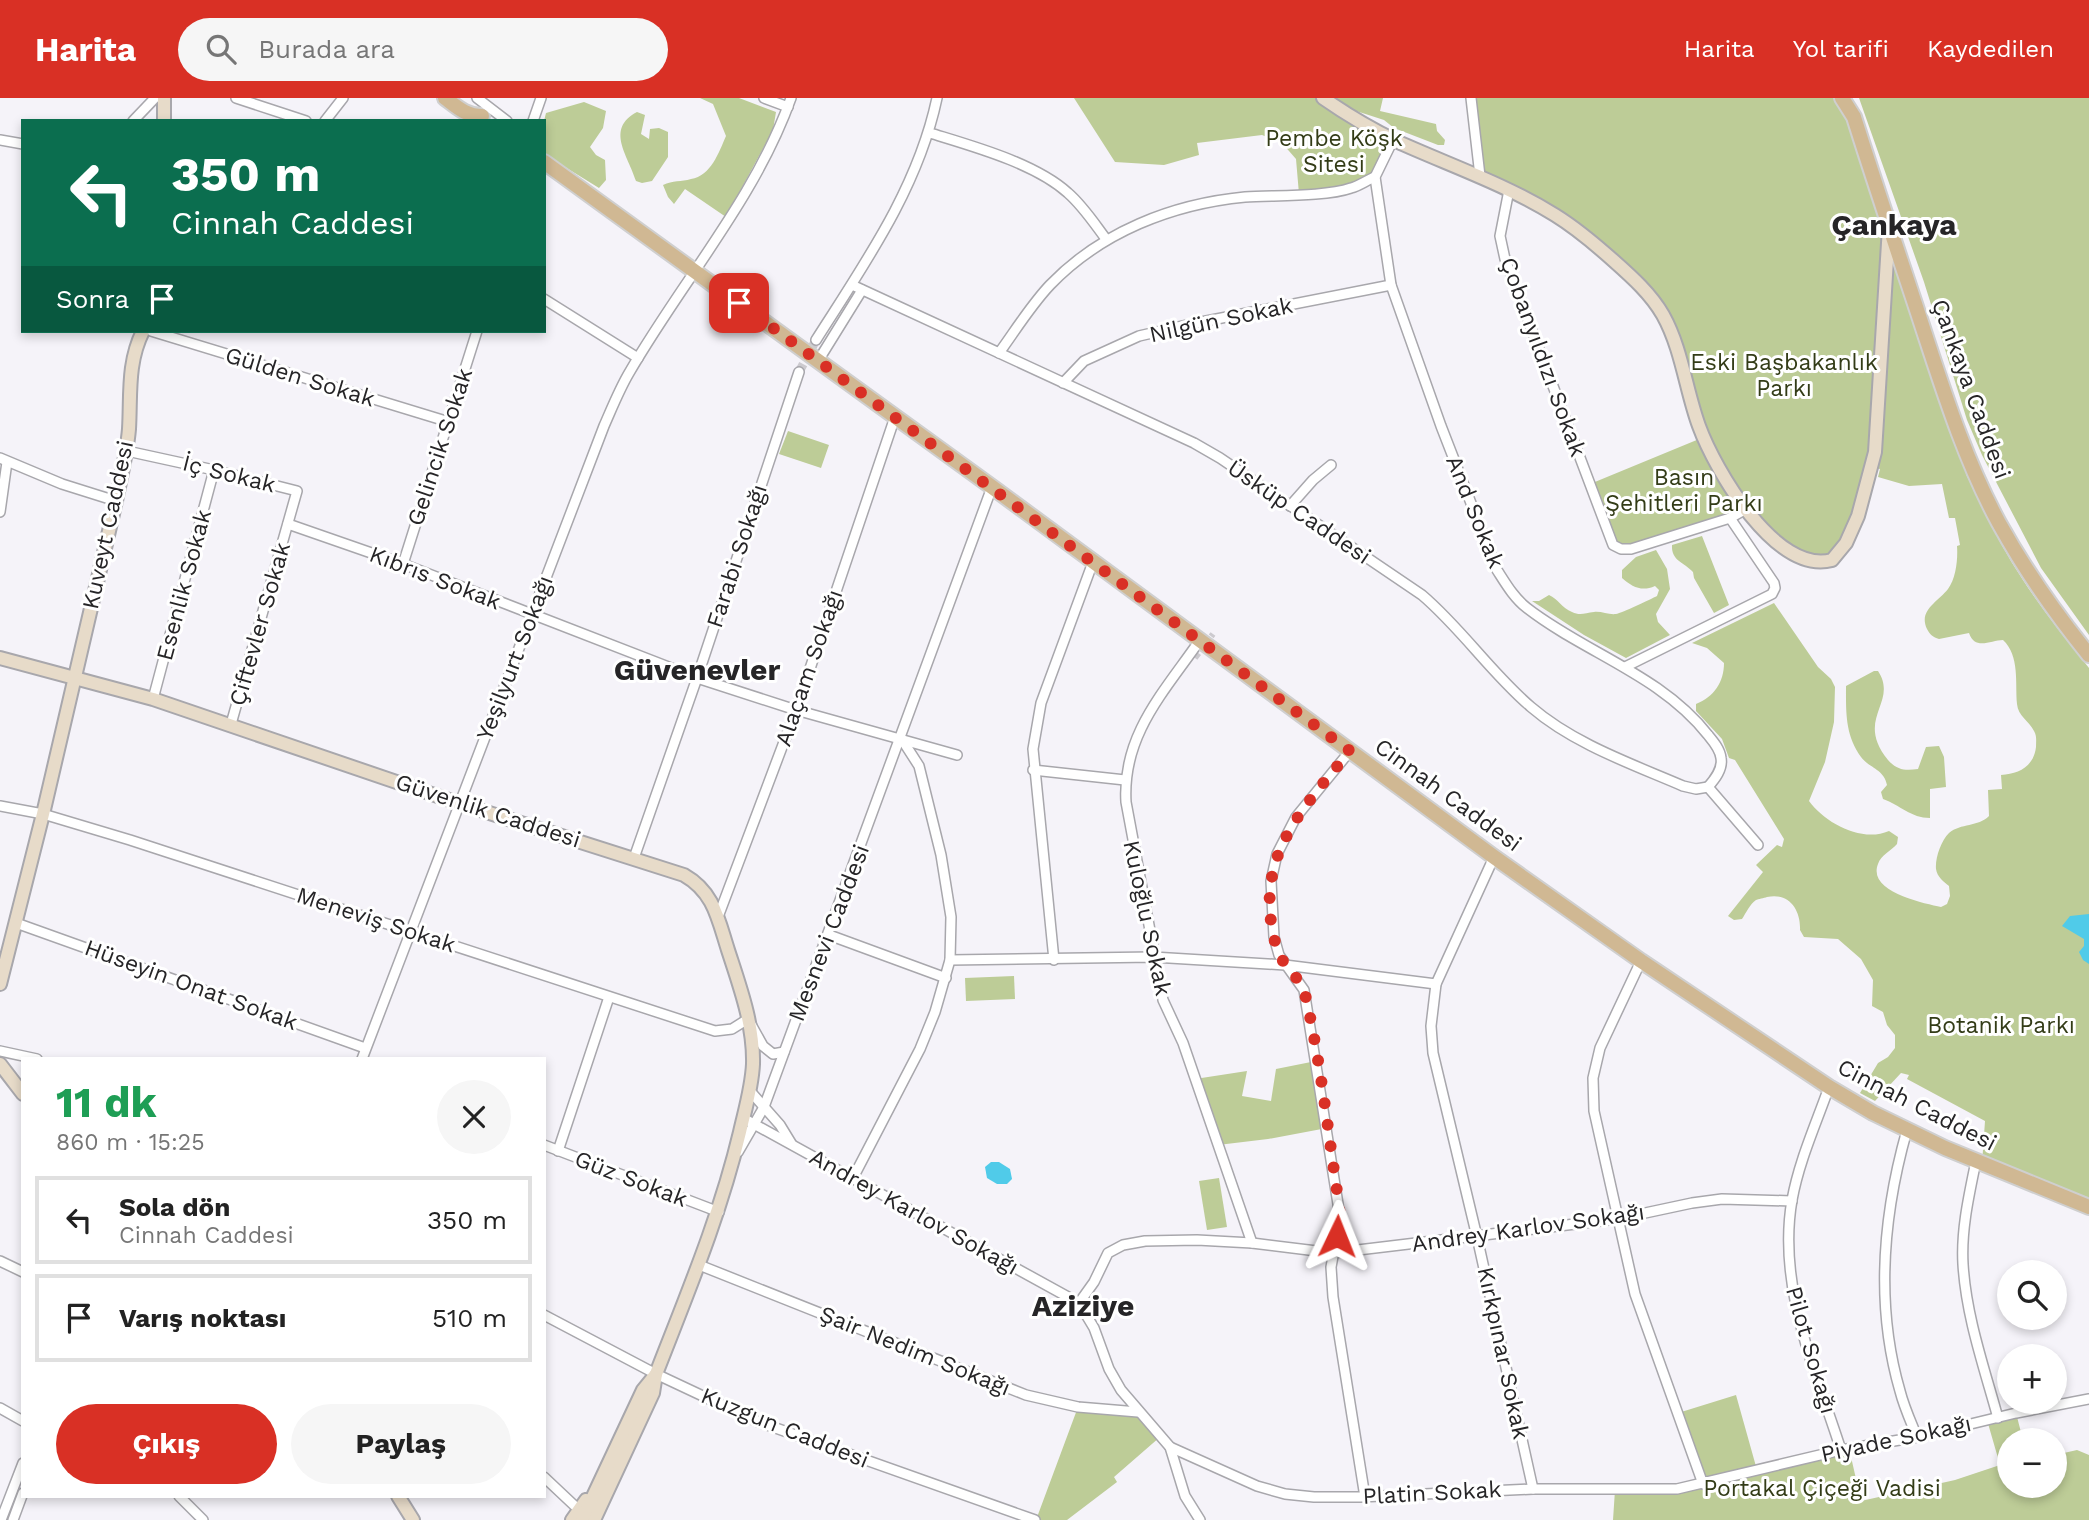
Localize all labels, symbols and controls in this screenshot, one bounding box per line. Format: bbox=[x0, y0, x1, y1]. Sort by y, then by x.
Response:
search box bbox=[178, 18, 668, 81]
text: Harita bbox=[35, 30, 136, 69]
icon: search bbox=[202, 30, 240, 68]
text: Burada ara bbox=[258, 34, 395, 64]
text: Harita bbox=[1684, 35, 1755, 63]
text: Yol tarifi bbox=[1793, 35, 1889, 63]
text: Kaydedilen bbox=[1927, 35, 2054, 63]
park label: Pembe Köşk Sitesi bbox=[1265, 125, 1403, 178]
text: 350 m bbox=[171, 145, 320, 203]
icon: left bbox=[56, 147, 147, 238]
text: Cinnah Caddesi bbox=[171, 204, 414, 242]
district label: Çankaya bbox=[1831, 207, 1957, 242]
street label: Çobanyıldızı Sokak bbox=[1494, 254, 1592, 460]
pin bbox=[709, 273, 769, 333]
icon: arrive bbox=[143, 280, 181, 318]
text: Sonra bbox=[56, 284, 129, 314]
icon: arrive bbox=[720, 284, 758, 322]
street label: Nilgün Sokak bbox=[1147, 292, 1295, 348]
street label: Çankaya Caddesi bbox=[1926, 295, 2016, 483]
street label: Gülden Sokak bbox=[222, 341, 378, 413]
park label: Eski Başbakanlık Parkı bbox=[1690, 349, 1878, 402]
street label: Gelincik Sokak bbox=[402, 365, 478, 529]
street label: Kuveyt Caddesi bbox=[77, 438, 139, 612]
street label: İç Sokak bbox=[180, 449, 278, 499]
street label: And Sokak bbox=[1440, 452, 1510, 572]
street label: Üsküp Caddesi bbox=[1222, 454, 1376, 570]
park label: Basın Şehitleri Parkı bbox=[1605, 464, 1763, 517]
street label: Farabi Sokağı bbox=[701, 481, 773, 631]
street label: Esenlik Sokak bbox=[151, 507, 217, 663]
street label: Çiftevler Sokak bbox=[224, 539, 296, 709]
street label: Kıbrıs Sokak bbox=[366, 541, 504, 615]
street label: Yeşilyurt Sokağı bbox=[471, 572, 559, 744]
street label: Alaçam Sokağı bbox=[770, 586, 848, 750]
district label: Güvenevler bbox=[614, 652, 780, 687]
street label: Cinnah Caddesi bbox=[1369, 733, 1527, 857]
street label: Güvenlik Caddesi bbox=[392, 768, 584, 854]
street label: Kuloğlu Sokak bbox=[1117, 838, 1177, 998]
street label: Mesnevi Caddesi bbox=[783, 841, 875, 1025]
street label: Meneviş Sokak bbox=[293, 882, 459, 958]
street label: Hüseyin Onat Sokak bbox=[81, 934, 301, 1036]
park label: Botanik Parkı bbox=[1927, 1012, 2075, 1039]
street label: Cinnah Caddesi bbox=[1833, 1053, 2001, 1157]
text: 11 dk bbox=[56, 1078, 157, 1127]
button: close bbox=[437, 1080, 511, 1154]
text: 860 m · 15:25 bbox=[56, 1129, 205, 1156]
street label: Andrey Karlov Sokağı bbox=[805, 1143, 1023, 1281]
street label: Güz Sokak bbox=[571, 1145, 691, 1213]
text: Sola dön bbox=[119, 1192, 230, 1222]
street label: Andrey Karlov Sokağı bbox=[1410, 1198, 1646, 1258]
position arrow bbox=[1300, 1199, 1374, 1273]
icon: left bbox=[60, 1201, 98, 1239]
text: 350 m bbox=[427, 1205, 507, 1235]
text: Cinnah Caddesi bbox=[119, 1222, 294, 1249]
map controls bbox=[1997, 1260, 2067, 1498]
button: search bbox=[1997, 1260, 2067, 1330]
street label: Kırkpınar Sokak bbox=[1472, 1264, 1534, 1442]
street label: Pilot Sokağı bbox=[1780, 1283, 1842, 1417]
district label: Aziziye bbox=[1032, 1288, 1134, 1323]
icon: arrive bbox=[60, 1299, 98, 1337]
street label: Şair Nedim Sokağı bbox=[816, 1300, 1014, 1402]
text: Varış noktası bbox=[119, 1303, 286, 1333]
text: 510 m bbox=[432, 1303, 507, 1333]
button: + bbox=[1997, 1344, 2067, 1414]
street label: Kuzgun Caddesi bbox=[697, 1382, 873, 1474]
button: Çıkış bbox=[56, 1404, 277, 1484]
button: Paylaş bbox=[291, 1404, 511, 1484]
street label: Piyade Sokağı bbox=[1818, 1410, 1974, 1468]
button: − bbox=[1997, 1428, 2067, 1498]
park label: Portakal Çiçeği Vadisi bbox=[1703, 1475, 1941, 1502]
street label: Platin Sokak bbox=[1362, 1476, 1502, 1510]

